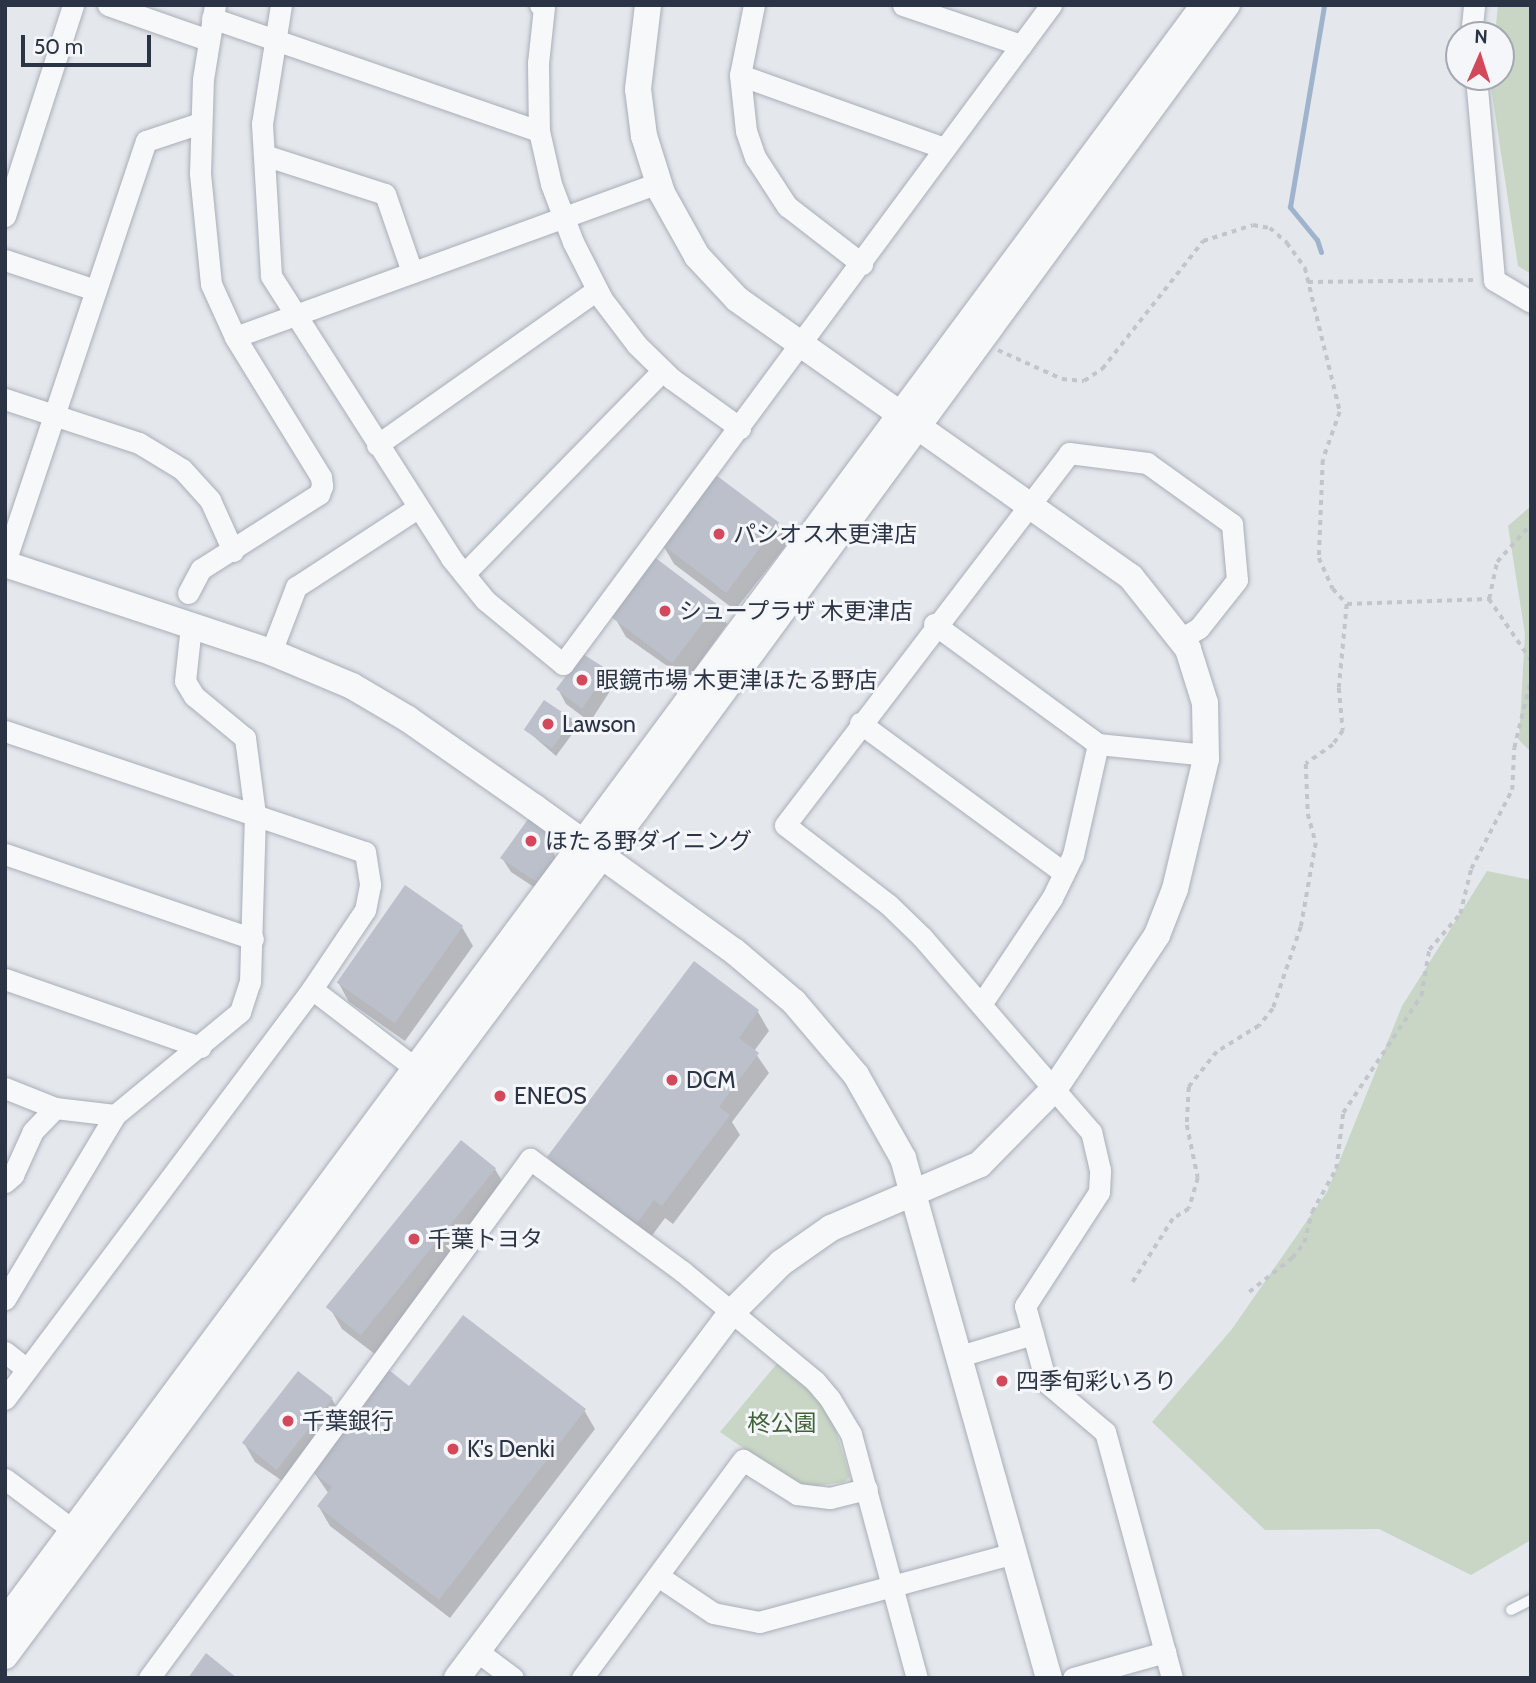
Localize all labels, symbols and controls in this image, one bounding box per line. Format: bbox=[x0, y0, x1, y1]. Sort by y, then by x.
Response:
scale bar bbox=[24, 21, 154, 65]
north arrow bbox=[1445, 21, 1515, 91]
text: N bbox=[1474, 25, 1488, 48]
text: 50 m bbox=[34, 34, 83, 59]
place label: パシオス木更津店 bbox=[733, 520, 917, 548]
marker: パシオス木更津店 bbox=[711, 526, 727, 542]
place label: シュープラザ 木更津店 bbox=[679, 597, 914, 625]
marker: シュープラザ 木更津店 bbox=[657, 603, 673, 619]
place label: 眼鏡市場 木更津ほたる野店 bbox=[596, 666, 877, 694]
marker: 眼鏡市場 木更津ほたる野店 bbox=[574, 672, 590, 688]
place label: Lawson bbox=[562, 710, 636, 738]
marker: Lawson bbox=[540, 716, 556, 732]
place label: ほたる野ダイニング bbox=[545, 827, 752, 855]
marker: ほたる野ダイニング bbox=[523, 833, 539, 849]
place label: DCM bbox=[686, 1066, 736, 1094]
marker: DCM bbox=[664, 1072, 680, 1088]
place label: ENEOS bbox=[514, 1082, 587, 1110]
marker: ENEOS bbox=[492, 1088, 508, 1104]
place label: 千葉トヨタ bbox=[428, 1225, 543, 1253]
marker: 千葉トヨタ bbox=[406, 1231, 422, 1247]
place label: 四季旬彩いろり bbox=[1016, 1367, 1177, 1395]
marker: 四季旬彩いろり bbox=[994, 1373, 1010, 1389]
place label: 千葉銀行 bbox=[302, 1407, 394, 1435]
park label: 柊公園 bbox=[748, 1409, 816, 1437]
marker: 千葉銀行 bbox=[280, 1413, 296, 1429]
place label: K's Denki bbox=[467, 1435, 555, 1463]
marker: K's Denki bbox=[445, 1441, 461, 1457]

